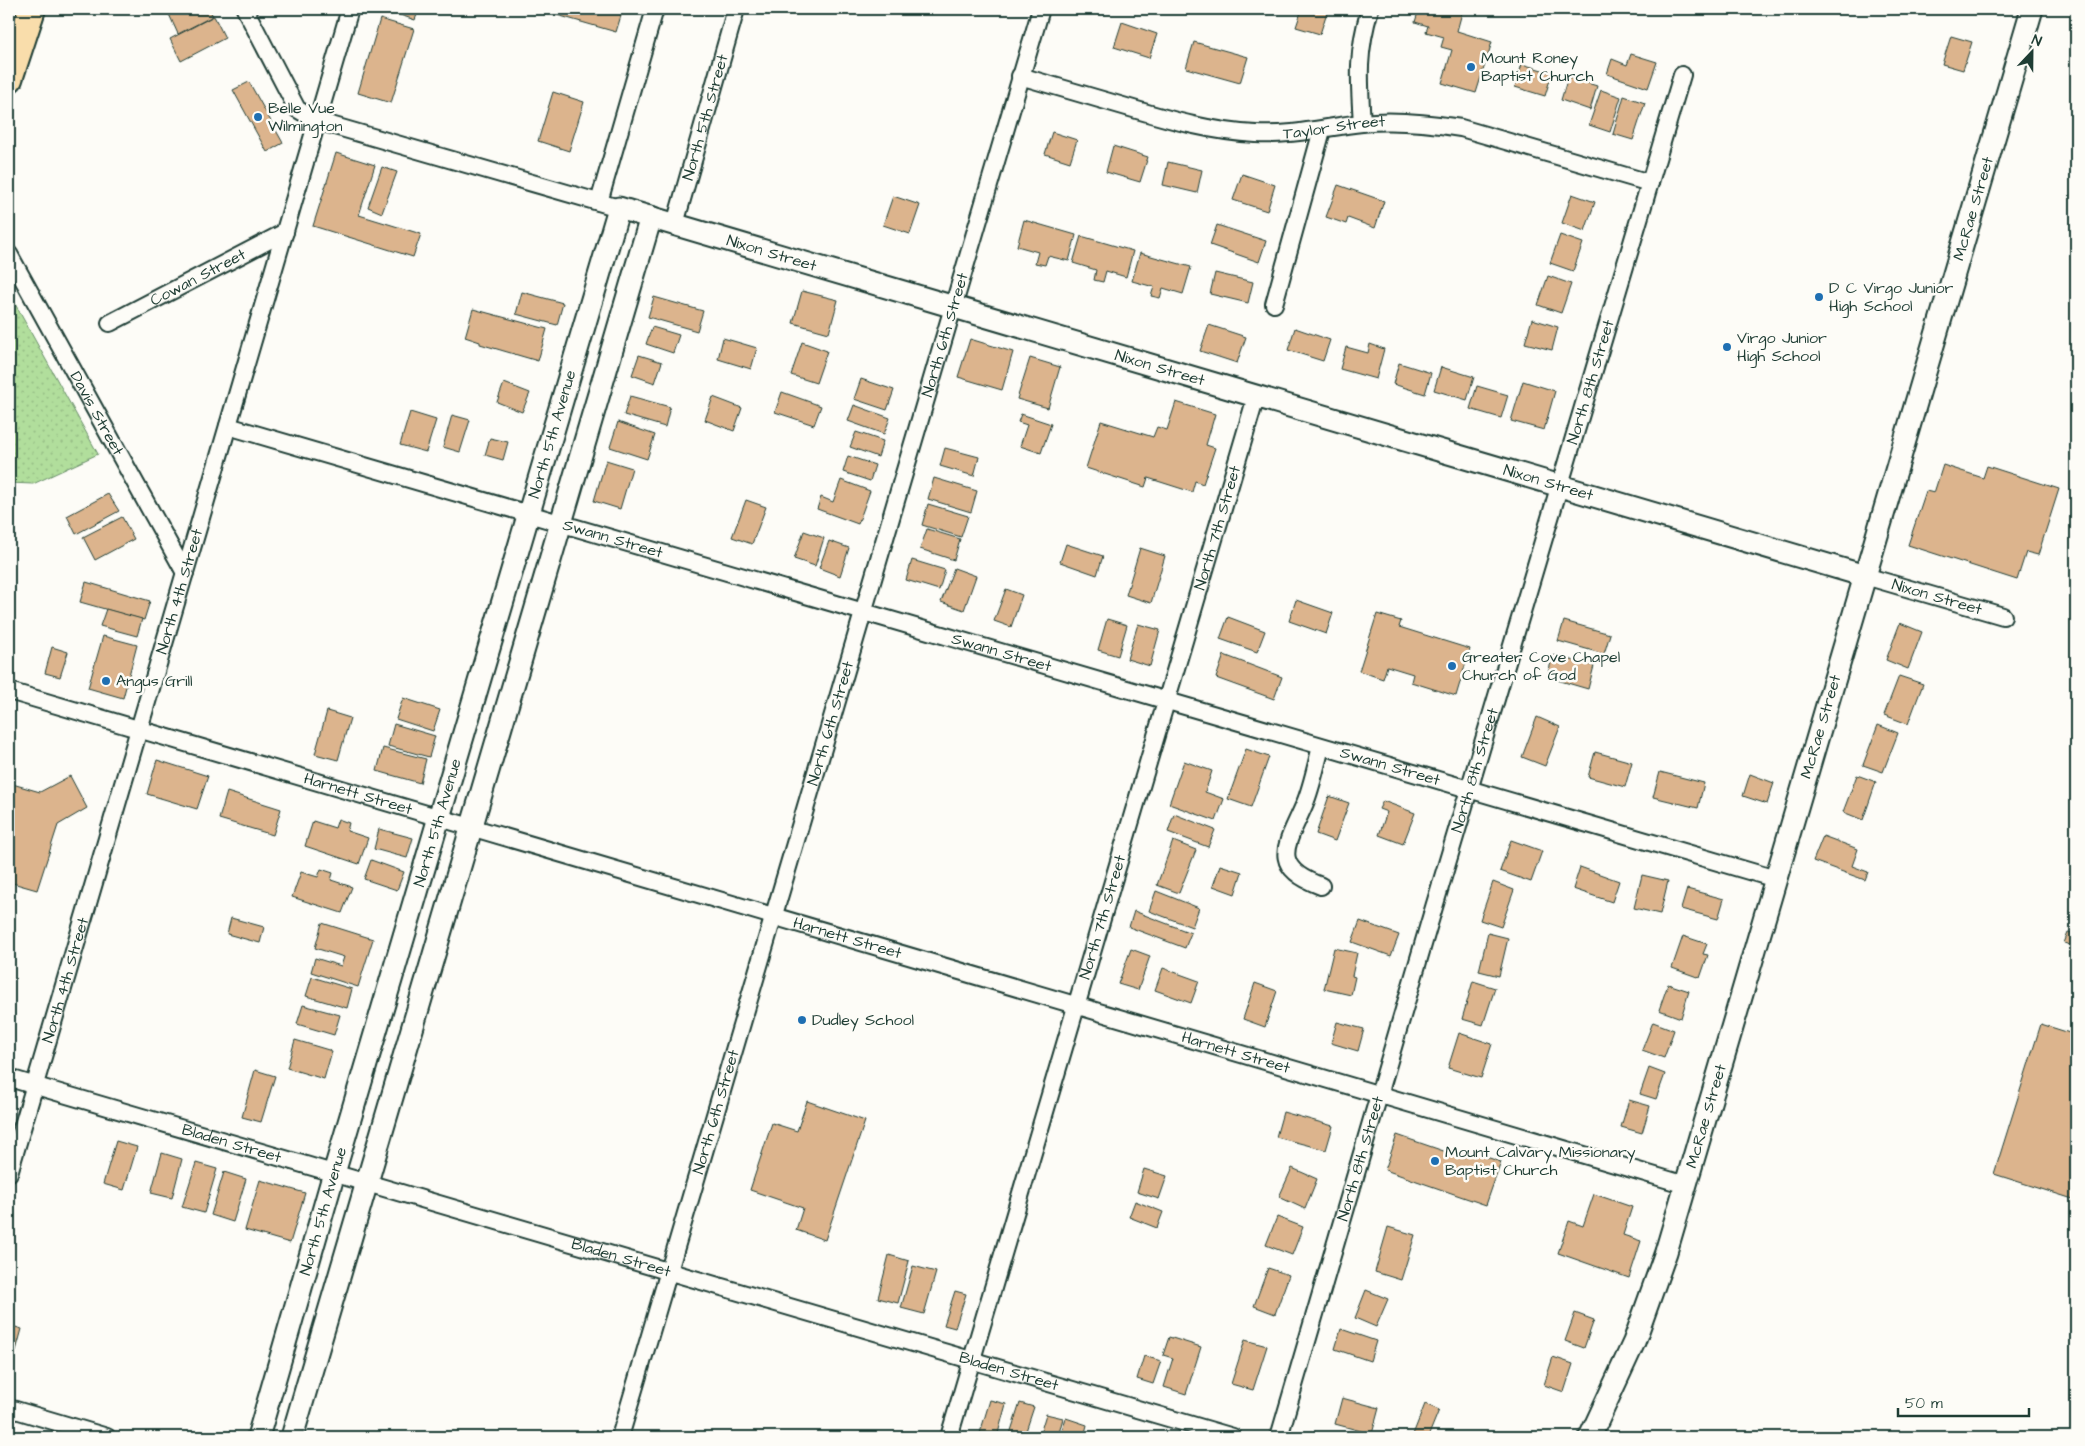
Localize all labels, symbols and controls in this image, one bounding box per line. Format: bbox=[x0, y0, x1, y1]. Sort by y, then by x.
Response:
north arrow bbox=[2008, 28, 2058, 78]
text: N bbox=[2029, 30, 2045, 52]
place label: Mount Roney Baptist Church bbox=[1481, 47, 1594, 87]
street label: North 5th Street bbox=[677, 51, 734, 183]
marker: Mount Roney Baptist Church bbox=[1465, 61, 1477, 73]
place label: Belle Vue Wilmington bbox=[268, 97, 343, 138]
street label: Taylor Street bbox=[1282, 110, 1386, 145]
marker: Belle Vue Wilmington bbox=[252, 111, 264, 123]
street label: McRae Street bbox=[1948, 153, 1999, 263]
street label: Nixon Street bbox=[724, 229, 820, 277]
street label: Cowan Street bbox=[146, 243, 250, 311]
street label: North 6th Street bbox=[916, 269, 974, 400]
place label: D C Virgo Junior High School bbox=[1829, 277, 1953, 318]
marker: D C Virgo Junior High School bbox=[1813, 291, 1825, 303]
street label: North 8th Street bbox=[1562, 316, 1620, 447]
place label: Virgo Junior High School bbox=[1737, 327, 1827, 368]
marker: Virgo Junior High School bbox=[1721, 341, 1733, 353]
street label: Nixon Street bbox=[1112, 344, 1208, 392]
street label: Davis Street bbox=[65, 367, 129, 460]
street label: North 5th Avenue bbox=[523, 367, 582, 501]
street label: Nixon Street bbox=[1501, 459, 1596, 506]
street label: North 7th Street bbox=[1189, 462, 1246, 593]
street label: Swann Street bbox=[560, 514, 666, 564]
street label: North 4th Street bbox=[151, 526, 208, 657]
street label: Nixon Street bbox=[1889, 573, 1985, 621]
street label: Swann Street bbox=[949, 627, 1055, 678]
place label: Greater Cove Chapel Church of God bbox=[1462, 646, 1620, 686]
street label: North 6th Street bbox=[802, 658, 859, 788]
marker: Greater Cove Chapel Church of God bbox=[1446, 660, 1458, 672]
place label: Angus Grill bbox=[116, 670, 192, 693]
street label: McRae Street bbox=[1795, 671, 1847, 781]
marker: Angus Grill bbox=[100, 675, 112, 687]
street label: North 8th Street bbox=[1446, 705, 1504, 835]
street label: Swann Street bbox=[1338, 741, 1443, 791]
street label: North 5th Avenue bbox=[408, 756, 467, 889]
street label: Harnett Street bbox=[301, 767, 416, 820]
street label: North 7th Street bbox=[1074, 852, 1131, 982]
street label: Harnett Street bbox=[791, 912, 905, 964]
street label: North 4th Street bbox=[37, 914, 94, 1045]
place label: Dudley School bbox=[812, 1009, 914, 1032]
marker: Dudley School bbox=[796, 1014, 808, 1026]
street label: Harnett Street bbox=[1179, 1026, 1293, 1079]
street label: North 6th Street bbox=[687, 1046, 745, 1177]
street label: McRae Street bbox=[1680, 1061, 1732, 1171]
street label: North 8th Street bbox=[1332, 1093, 1389, 1224]
street label: Bladen Street bbox=[179, 1118, 284, 1168]
place label: Mount Calvary Missionary Baptist Church bbox=[1445, 1141, 1636, 1181]
street label: North 5th Avenue bbox=[294, 1144, 352, 1278]
marker: Mount Calvary Missionary Baptist Church bbox=[1429, 1155, 1441, 1167]
street label: Bladen Street bbox=[569, 1233, 674, 1283]
street label: Bladen Street bbox=[957, 1346, 1062, 1396]
scale bar bbox=[1898, 1386, 2029, 1418]
text: 50 m bbox=[1905, 1393, 1943, 1414]

